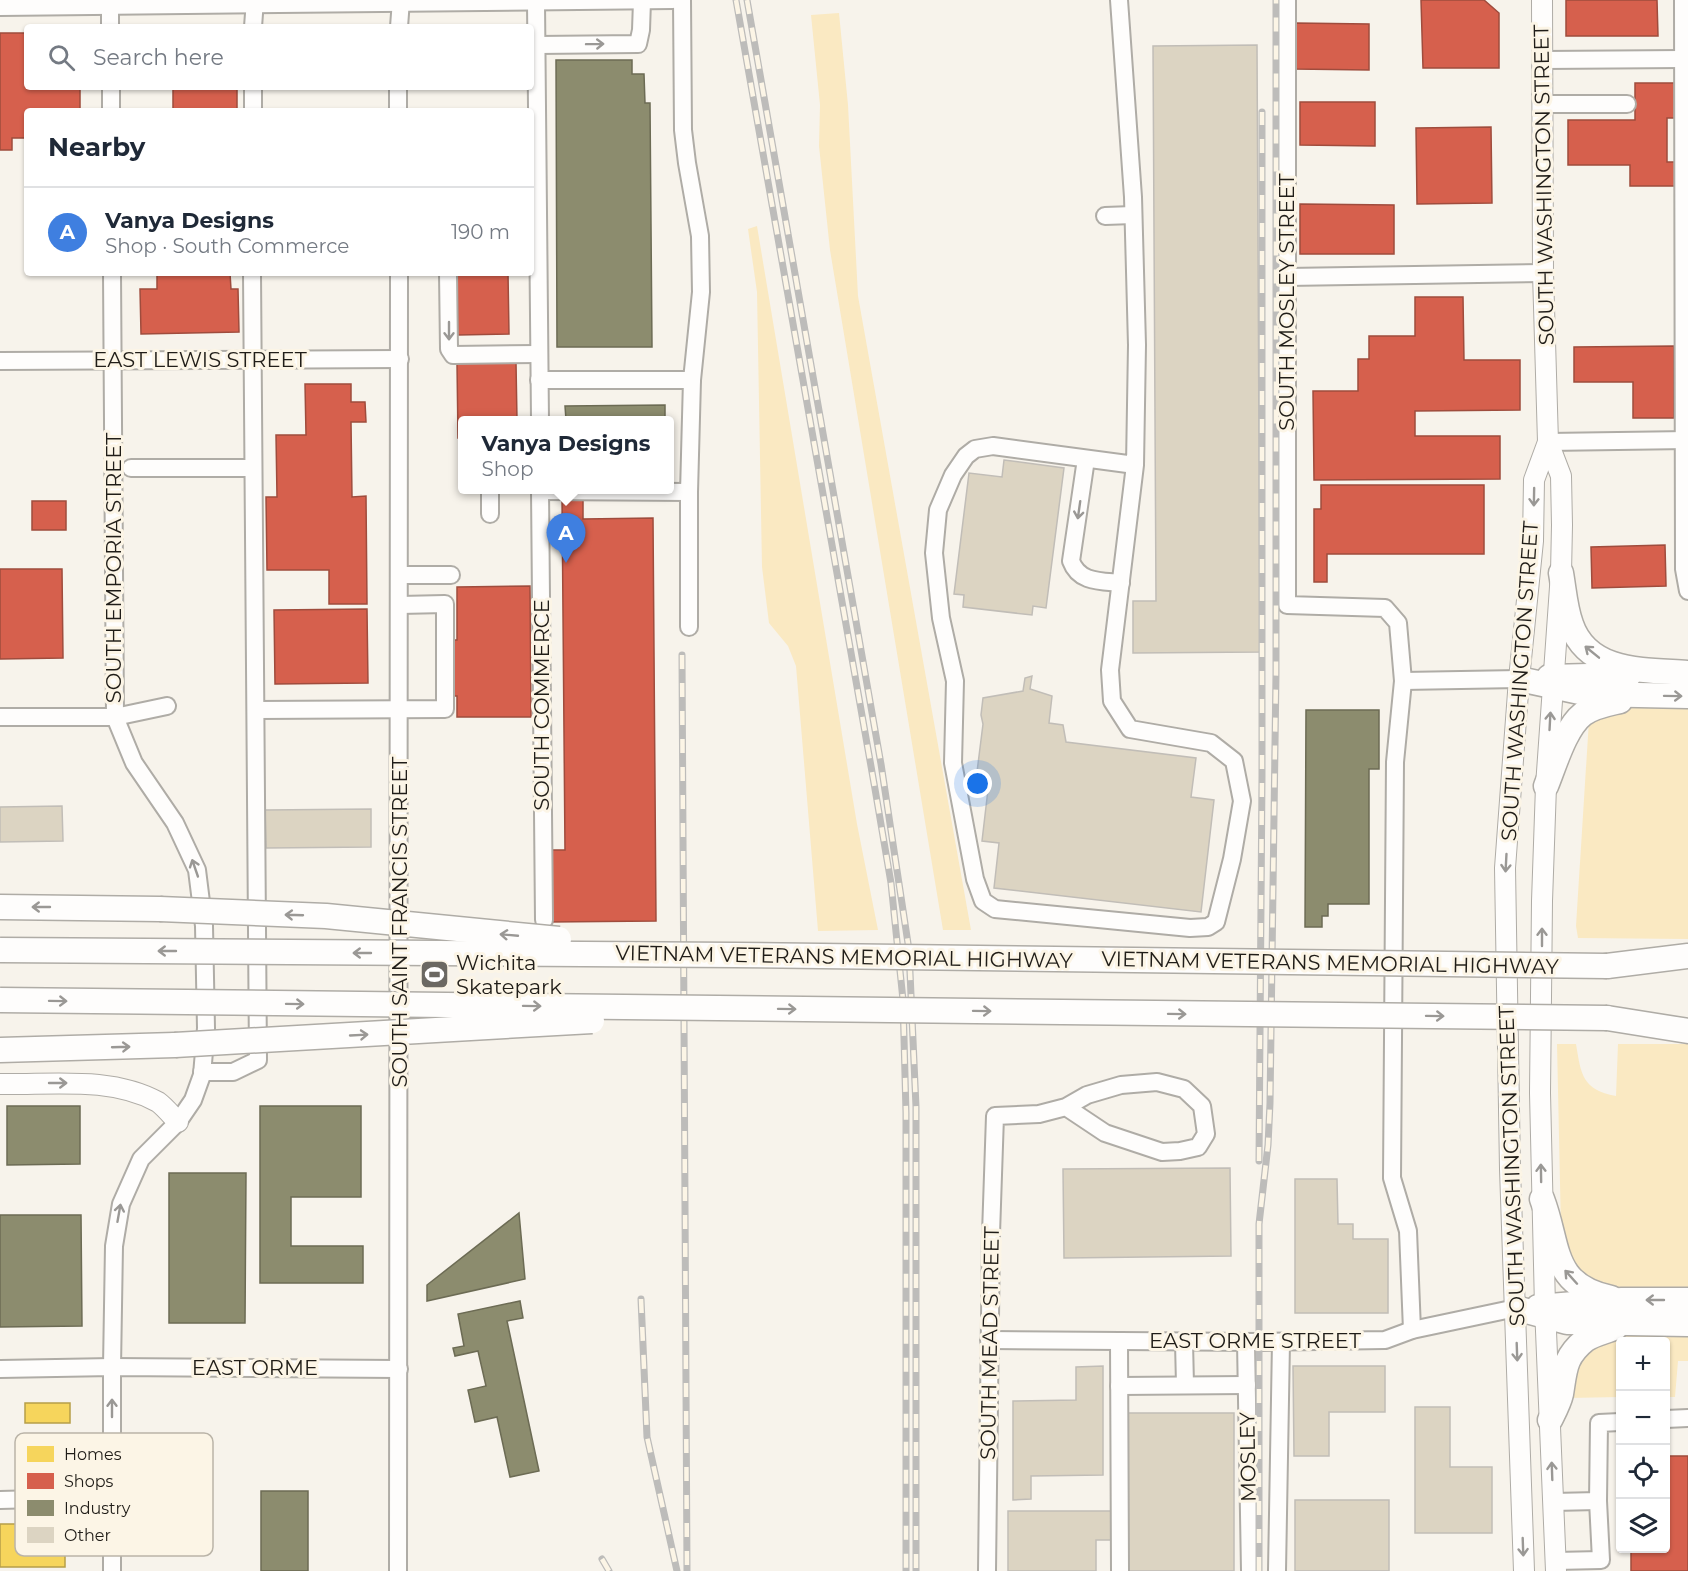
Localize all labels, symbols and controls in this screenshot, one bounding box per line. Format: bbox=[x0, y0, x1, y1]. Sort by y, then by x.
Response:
search box bbox=[24, 24, 534, 90]
street label: SOUTH WASHINGTON STREET bbox=[1528, 24, 1559, 346]
one-way arrow bbox=[585, 38, 605, 50]
icon: search bbox=[45, 41, 78, 74]
text: Search here bbox=[93, 44, 224, 71]
text: Nearby bbox=[48, 131, 145, 163]
street label: SOUTH MOSLEY STREET bbox=[1274, 173, 1299, 431]
text: Vanya Designs bbox=[105, 207, 274, 234]
text: A bbox=[60, 220, 75, 244]
text: 190 m bbox=[451, 220, 510, 244]
text: Shop · South Commerce bbox=[105, 234, 349, 258]
one-way arrow bbox=[443, 321, 455, 341]
street label: EAST LEWIS STREET bbox=[93, 347, 307, 372]
popup bbox=[458, 416, 674, 494]
text: Vanya Designs bbox=[482, 430, 650, 457]
street label: SOUTH EMPORIA STREET bbox=[101, 433, 126, 703]
text: Shop bbox=[482, 457, 533, 481]
one-way arrow bbox=[1528, 487, 1539, 507]
one-way arrow bbox=[1073, 499, 1084, 519]
pin: A bbox=[546, 514, 586, 563]
street label: SOUTH WASHINGTON STREET bbox=[1496, 520, 1543, 842]
street label: SOUTH COMMERCE bbox=[529, 599, 554, 811]
one-way arrow bbox=[1584, 645, 1600, 658]
one-way arrow bbox=[1662, 690, 1682, 701]
one-way arrow bbox=[1545, 711, 1556, 731]
street label: SOUTH SAINT FRANCIS STREET bbox=[387, 757, 412, 1087]
your location bbox=[963, 769, 992, 798]
one-way arrow bbox=[1500, 853, 1511, 873]
one-way arrow bbox=[188, 859, 199, 877]
one-way arrow bbox=[31, 901, 51, 913]
one-way arrow bbox=[285, 909, 305, 920]
one-way arrow bbox=[1536, 927, 1548, 947]
one-way arrow bbox=[500, 929, 520, 940]
street label: VIETNAM VETERANS MEMORIAL HIGHWAY bbox=[615, 940, 1074, 973]
one-way arrow bbox=[157, 945, 177, 957]
street label: VIETNAM VETERANS MEMORIAL HIGHWAY bbox=[1101, 946, 1560, 979]
one-way arrow bbox=[352, 947, 372, 958]
place label: Wichita Skatepark bbox=[456, 950, 562, 999]
sports icon: Wichita Skatepark bbox=[419, 959, 451, 991]
one-way arrow bbox=[48, 995, 68, 1007]
one-way arrow bbox=[285, 998, 305, 1010]
one-way arrow bbox=[522, 1001, 542, 1012]
one-way arrow bbox=[777, 1003, 797, 1015]
street label: SOUTH WASHINGTON STREET bbox=[1493, 1005, 1530, 1327]
one-way arrow bbox=[972, 1006, 992, 1017]
one-way arrow bbox=[1166, 1008, 1186, 1019]
one-way arrow bbox=[1424, 1011, 1444, 1022]
one-way arrow bbox=[349, 1029, 369, 1040]
one-way arrow bbox=[111, 1041, 131, 1052]
one-way arrow bbox=[48, 1077, 68, 1089]
one-way arrow bbox=[1536, 1164, 1547, 1184]
one-way arrow bbox=[114, 1204, 125, 1223]
street label: SOUTH MEAD STREET bbox=[975, 1226, 1004, 1460]
one-way arrow bbox=[1564, 1269, 1578, 1284]
one-way arrow bbox=[1646, 1294, 1666, 1306]
street label: EAST ORME STREET bbox=[1149, 1328, 1361, 1353]
map controls bbox=[1616, 1337, 1670, 1553]
button: + bbox=[1616, 1337, 1670, 1391]
one-way arrow bbox=[1511, 1342, 1523, 1362]
street label: EAST ORME bbox=[192, 1355, 318, 1380]
button: − bbox=[1616, 1391, 1670, 1445]
one-way arrow bbox=[106, 1398, 118, 1418]
street label: MOSLEY bbox=[1234, 1411, 1261, 1502]
legend bbox=[15, 1433, 213, 1556]
text: Homes bbox=[64, 1445, 122, 1464]
button: locate bbox=[1616, 1445, 1670, 1499]
one-way arrow bbox=[1547, 1461, 1558, 1481]
text: Shops bbox=[64, 1472, 114, 1491]
text: Industry bbox=[64, 1499, 131, 1518]
button: layers bbox=[1616, 1499, 1670, 1553]
text: Other bbox=[64, 1526, 111, 1545]
one-way arrow bbox=[1518, 1536, 1529, 1556]

